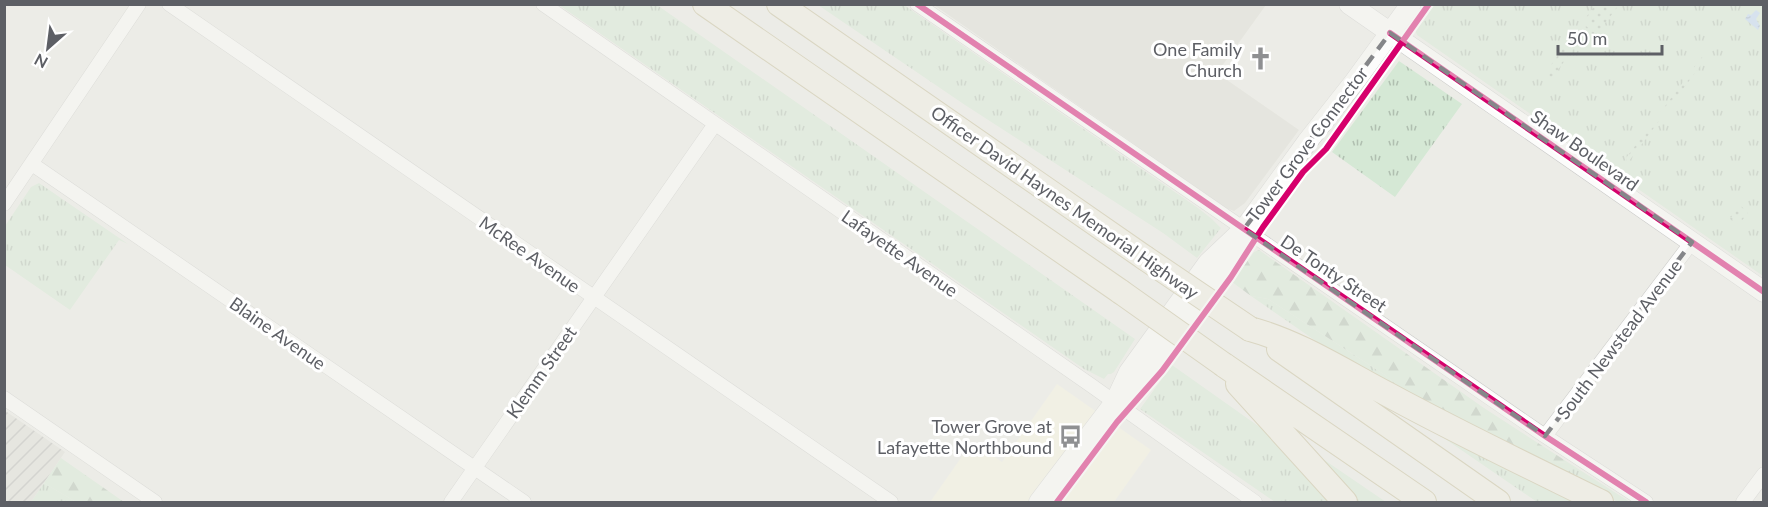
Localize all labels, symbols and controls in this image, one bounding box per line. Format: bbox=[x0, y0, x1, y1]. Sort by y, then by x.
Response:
north arrow bbox=[18, 18, 78, 78]
scale bar bbox=[1558, 18, 1662, 56]
text: 50 m bbox=[1567, 27, 1607, 49]
place label: One Family Church bbox=[1153, 38, 1243, 81]
church icon: One Family Church bbox=[1247, 46, 1273, 72]
text: N bbox=[31, 50, 51, 73]
street label: Tower Grove Connector bbox=[1241, 62, 1373, 226]
street label: Officer David Haynes Memorial Highway bbox=[927, 101, 1204, 304]
street label: Shaw Boulevard bbox=[1527, 105, 1643, 195]
street label: Lafayette Avenue bbox=[838, 205, 962, 301]
street label: McRee Avenue bbox=[475, 211, 585, 297]
street label: De Tonty Street bbox=[1277, 229, 1392, 317]
street label: South Newstead Avenue bbox=[1552, 255, 1686, 423]
street label: Blaine Avenue bbox=[226, 292, 330, 374]
street label: Klemm Street bbox=[501, 321, 581, 422]
place label: Tower Grove at Lafayette Northbound bbox=[877, 415, 1053, 458]
bus stop icon: Tower Grove at Lafayette Northbound bbox=[1057, 423, 1083, 449]

